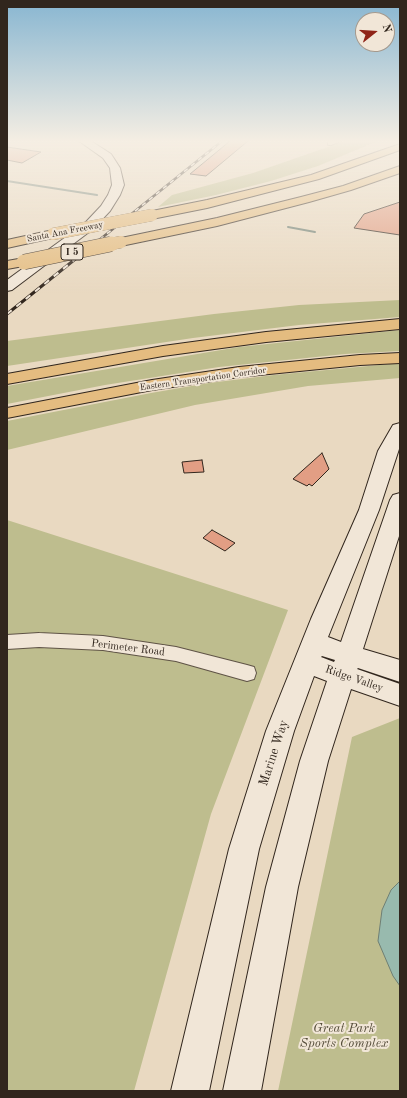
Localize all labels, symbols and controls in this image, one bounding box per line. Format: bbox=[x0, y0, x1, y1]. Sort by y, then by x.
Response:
north arrow bbox=[355, 12, 395, 52]
text: N bbox=[380, 23, 392, 34]
street label: Santa Ana Freeway bbox=[26, 219, 104, 245]
road number: I 5 bbox=[61, 244, 83, 260]
street label: Eastern Transportation Corridor bbox=[139, 365, 267, 393]
street label: Perimeter Road bbox=[90, 637, 166, 659]
street label: Ridge Valley bbox=[323, 663, 385, 695]
street label: Marine Way bbox=[256, 718, 292, 788]
park label: Great Park Sports Complex bbox=[300, 1021, 388, 1052]

